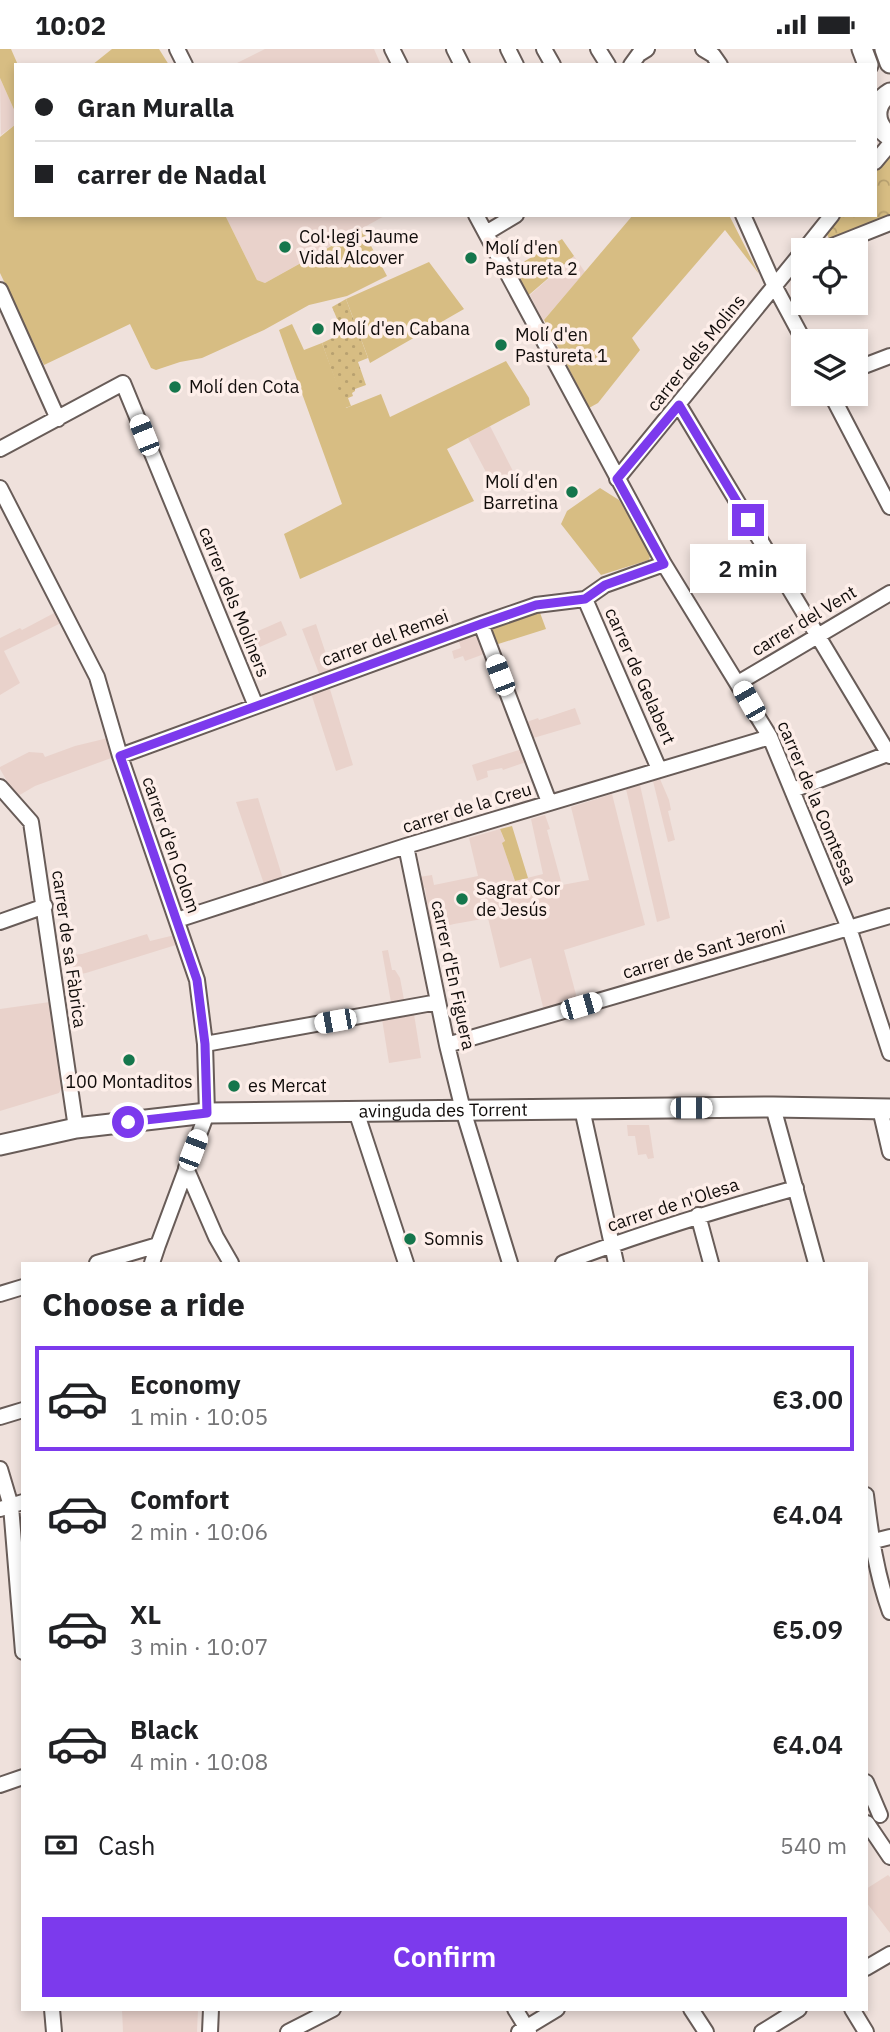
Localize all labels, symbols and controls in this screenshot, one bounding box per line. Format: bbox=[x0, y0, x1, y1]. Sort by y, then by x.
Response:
text: 10:02 bbox=[35, 8, 106, 42]
text: Gran Muralla bbox=[77, 90, 234, 124]
text: carrer de Nadal bbox=[77, 157, 266, 191]
place label: Col·legi Jaume Vidal Alcover bbox=[299, 225, 419, 269]
place label: Molí d'en Pastureta 2 bbox=[485, 236, 578, 280]
map controls bbox=[791, 238, 868, 406]
button: locate bbox=[791, 238, 868, 315]
marker: Col·legi Jaume Vidal Alcover bbox=[277, 239, 293, 255]
marker: Molí d'en Pastureta 2 bbox=[463, 250, 479, 266]
street label: carrer dels Molins bbox=[641, 290, 750, 416]
place label: Molí d'en Cabana bbox=[332, 317, 470, 340]
marker: Molí d'en Cabana bbox=[310, 321, 326, 337]
place label: Molí d'en Pastureta 1 bbox=[515, 323, 608, 367]
button: layers bbox=[791, 329, 868, 406]
marker: Molí d'en Pastureta 1 bbox=[493, 337, 509, 353]
place label: Molí den Cota bbox=[189, 375, 300, 398]
marker: Molí den Cota bbox=[167, 379, 183, 395]
car bbox=[127, 412, 162, 458]
place label: Molí d'en Barretina bbox=[483, 470, 558, 514]
marker: Molí d'en Barretina bbox=[564, 484, 580, 500]
route end bbox=[732, 504, 764, 536]
street label: carrer dels Moliners bbox=[194, 523, 275, 680]
callout: 2 min bbox=[690, 545, 806, 593]
text: 2 min bbox=[718, 553, 778, 583]
street label: carrer del Vent bbox=[747, 580, 861, 661]
street label: carrer del Remei bbox=[318, 604, 451, 671]
street label: carrer de Gelabert bbox=[600, 604, 681, 748]
car bbox=[483, 652, 518, 698]
car bbox=[730, 678, 769, 724]
street label: carrer de la Comtessa bbox=[772, 717, 863, 889]
street label: carrer d'en Colom bbox=[137, 773, 206, 916]
street label: carrer de la Creu bbox=[400, 777, 534, 838]
street label: carrer de sa Fàbrica bbox=[47, 869, 92, 1030]
place label: Sagrat Cor de Jesús bbox=[476, 877, 561, 921]
marker: Sagrat Cor de Jesús bbox=[454, 891, 470, 907]
street label: carrer d'En Figuera bbox=[426, 898, 481, 1052]
street label: carrer de Sant Jeroni bbox=[620, 915, 788, 984]
car bbox=[558, 990, 605, 1022]
car bbox=[313, 1007, 358, 1035]
marker: 100 Montaditos bbox=[121, 1052, 137, 1068]
place label: 100 Montaditos bbox=[65, 1070, 193, 1093]
place label: es Mercat bbox=[248, 1074, 327, 1097]
marker: es Mercat bbox=[226, 1078, 242, 1094]
street label: avinguda des Torrent bbox=[358, 1098, 528, 1122]
car bbox=[671, 1098, 713, 1119]
route start bbox=[112, 1106, 144, 1138]
car bbox=[176, 1127, 211, 1173]
street label: carrer de n'Olesa bbox=[604, 1172, 742, 1237]
place label: Somnis bbox=[424, 1227, 484, 1250]
marker: Somnis bbox=[402, 1231, 418, 1247]
text: Choose a ride bbox=[42, 1283, 245, 1325]
icon: car bbox=[46, 1367, 109, 1430]
text: Economy bbox=[130, 1367, 241, 1401]
text: €3.00 bbox=[772, 1382, 843, 1416]
text: 1 min · 10:05 bbox=[130, 1401, 268, 1431]
icon: car bbox=[46, 1482, 109, 1545]
text: Comfort bbox=[130, 1482, 229, 1516]
text: €4.04 bbox=[772, 1497, 843, 1531]
text: 2 min · 10:06 bbox=[130, 1516, 268, 1546]
icon: car bbox=[46, 1597, 109, 1660]
text: XL bbox=[130, 1597, 161, 1631]
text: €5.09 bbox=[772, 1612, 843, 1646]
text: 3 min · 10:07 bbox=[130, 1631, 268, 1661]
icon: car bbox=[46, 1712, 109, 1775]
text: Black bbox=[130, 1712, 198, 1746]
text: €4.04 bbox=[772, 1727, 843, 1761]
text: 4 min · 10:08 bbox=[130, 1746, 268, 1776]
icon: cash bbox=[42, 1826, 80, 1864]
text: Cash bbox=[98, 1828, 155, 1862]
text: 540 m bbox=[780, 1830, 847, 1860]
button: Confirm bbox=[42, 1917, 847, 1997]

